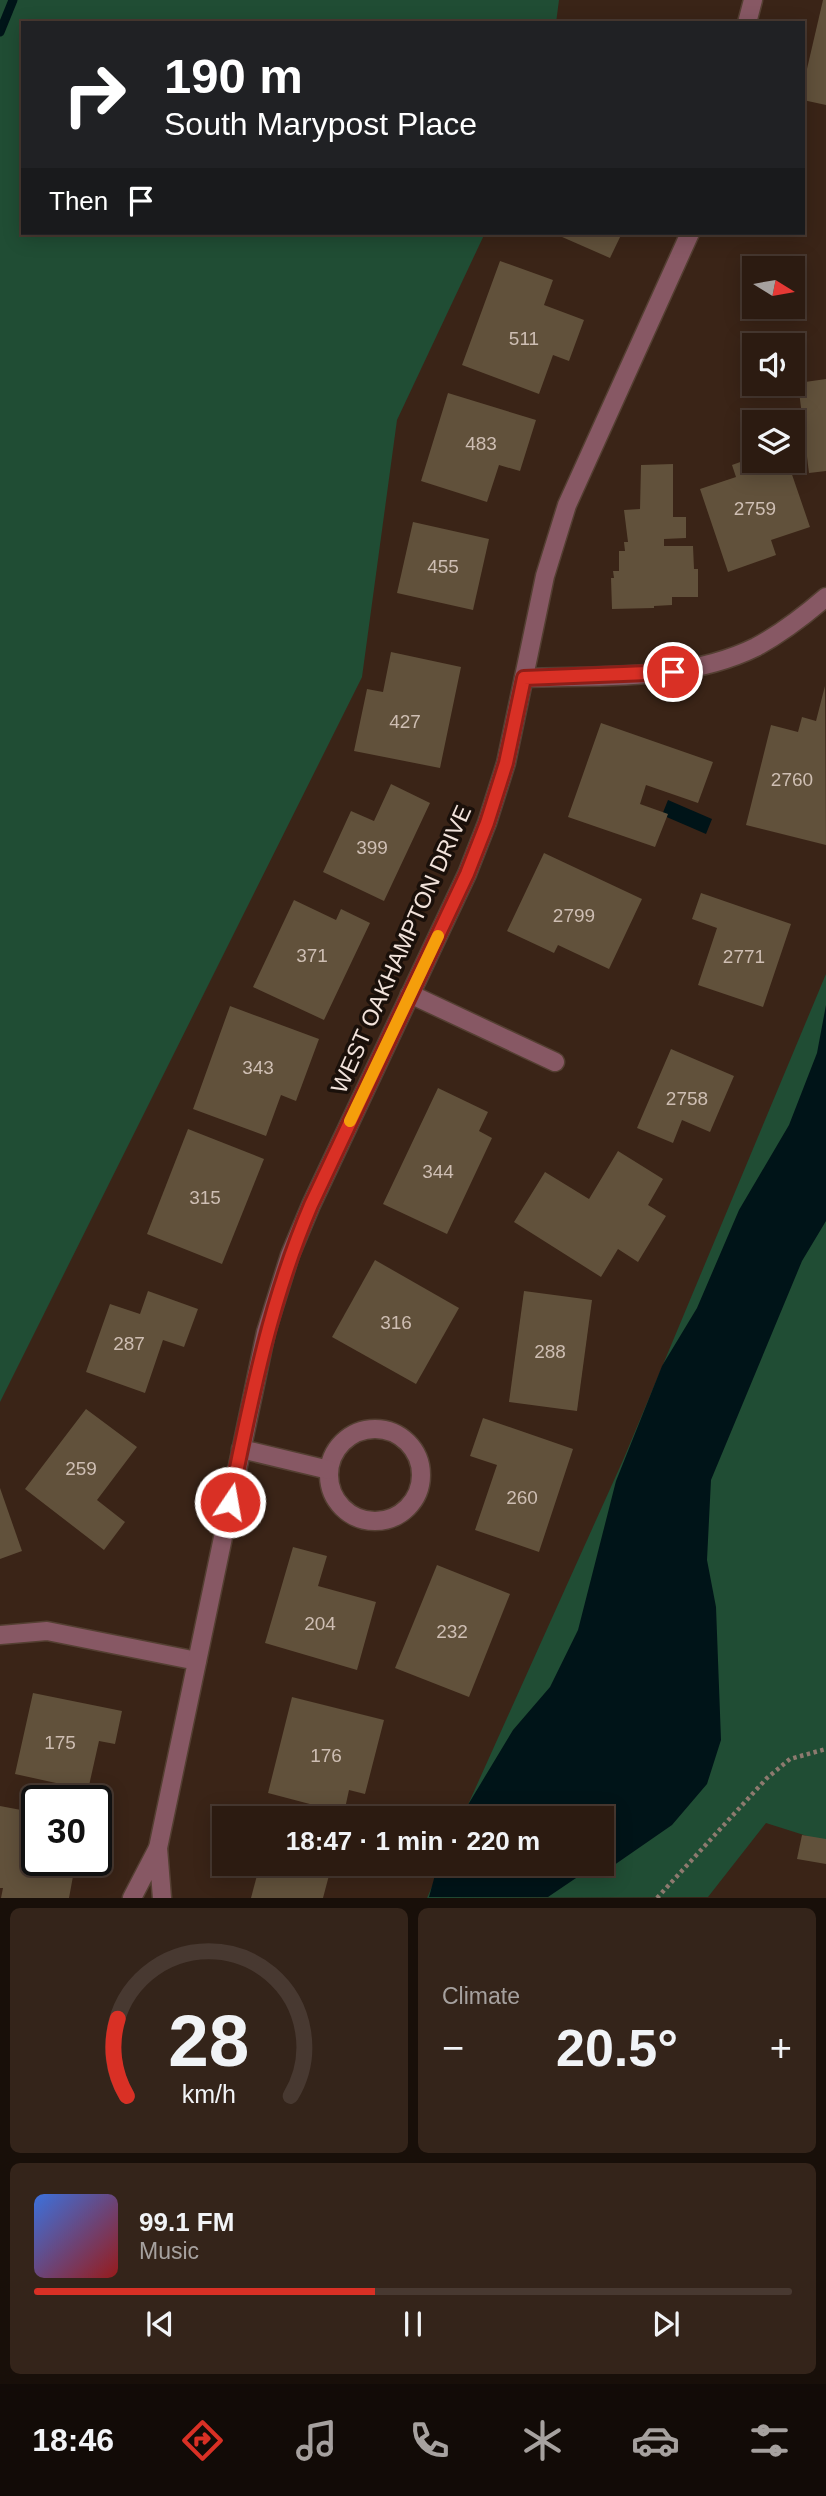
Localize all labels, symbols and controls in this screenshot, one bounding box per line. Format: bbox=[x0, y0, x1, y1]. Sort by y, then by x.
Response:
icon: right bbox=[49, 49, 140, 140]
text: 190 m bbox=[164, 49, 303, 103]
text: South Marypost Place bbox=[164, 106, 477, 142]
icon: arrive bbox=[122, 182, 160, 220]
text: Then bbox=[49, 186, 108, 216]
north arrow bbox=[742, 256, 805, 318]
map controls bbox=[742, 256, 805, 473]
house number: 511 bbox=[509, 328, 539, 349]
button: sound bbox=[742, 333, 805, 396]
button: layers bbox=[742, 410, 805, 473]
house number: 483 bbox=[465, 433, 497, 454]
house number: 2759 bbox=[734, 498, 776, 519]
house number: 455 bbox=[427, 556, 459, 577]
pin bbox=[643, 642, 703, 702]
icon: arrive bbox=[654, 653, 692, 691]
house number: 427 bbox=[389, 711, 421, 732]
house number: 2760 bbox=[771, 769, 813, 790]
street label: WEST OAKHAMPTON DRIVE bbox=[326, 801, 476, 1097]
house number: 399 bbox=[356, 837, 388, 858]
house number: 2799 bbox=[553, 905, 595, 926]
house number: 371 bbox=[296, 945, 328, 966]
house number: 2771 bbox=[723, 946, 765, 967]
house number: 343 bbox=[242, 1057, 274, 1078]
house number: 2758 bbox=[666, 1088, 708, 1109]
house number: 344 bbox=[422, 1161, 454, 1182]
house number: 315 bbox=[189, 1187, 221, 1208]
house number: 316 bbox=[380, 1312, 412, 1333]
house number: 287 bbox=[113, 1333, 145, 1354]
house number: 288 bbox=[534, 1341, 566, 1362]
house number: 259 bbox=[65, 1458, 97, 1479]
position arrow bbox=[193, 1465, 267, 1539]
house number: 260 bbox=[506, 1487, 538, 1508]
house number: 204 bbox=[304, 1613, 336, 1634]
house number: 232 bbox=[436, 1621, 468, 1642]
house number: 175 bbox=[44, 1732, 76, 1753]
house number: 176 bbox=[310, 1745, 342, 1766]
speed limit sign: 30 bbox=[21, 1785, 112, 1876]
text: 18:47 · 1 min · 220 m bbox=[286, 1826, 540, 1856]
text: Climate bbox=[442, 1983, 520, 2009]
text: 28 bbox=[169, 2001, 249, 2082]
text: 20.5° bbox=[556, 2019, 678, 2077]
text: − bbox=[442, 2027, 464, 2069]
text: + bbox=[770, 2027, 792, 2069]
text: km/h bbox=[182, 2080, 236, 2108]
text: 99.1 FM bbox=[139, 2207, 234, 2237]
text: Music bbox=[139, 2238, 199, 2264]
icon: previous bbox=[141, 2305, 179, 2343]
icon: pause bbox=[394, 2305, 432, 2343]
icon: next bbox=[647, 2305, 685, 2343]
icon: directions bbox=[178, 2416, 227, 2465]
icon: music bbox=[292, 2416, 341, 2465]
icon: phone bbox=[405, 2416, 454, 2465]
icon: climate bbox=[518, 2416, 567, 2465]
icon: car bbox=[631, 2416, 680, 2465]
icon: filters bbox=[745, 2416, 794, 2465]
text: 18:46 bbox=[32, 2422, 114, 2458]

